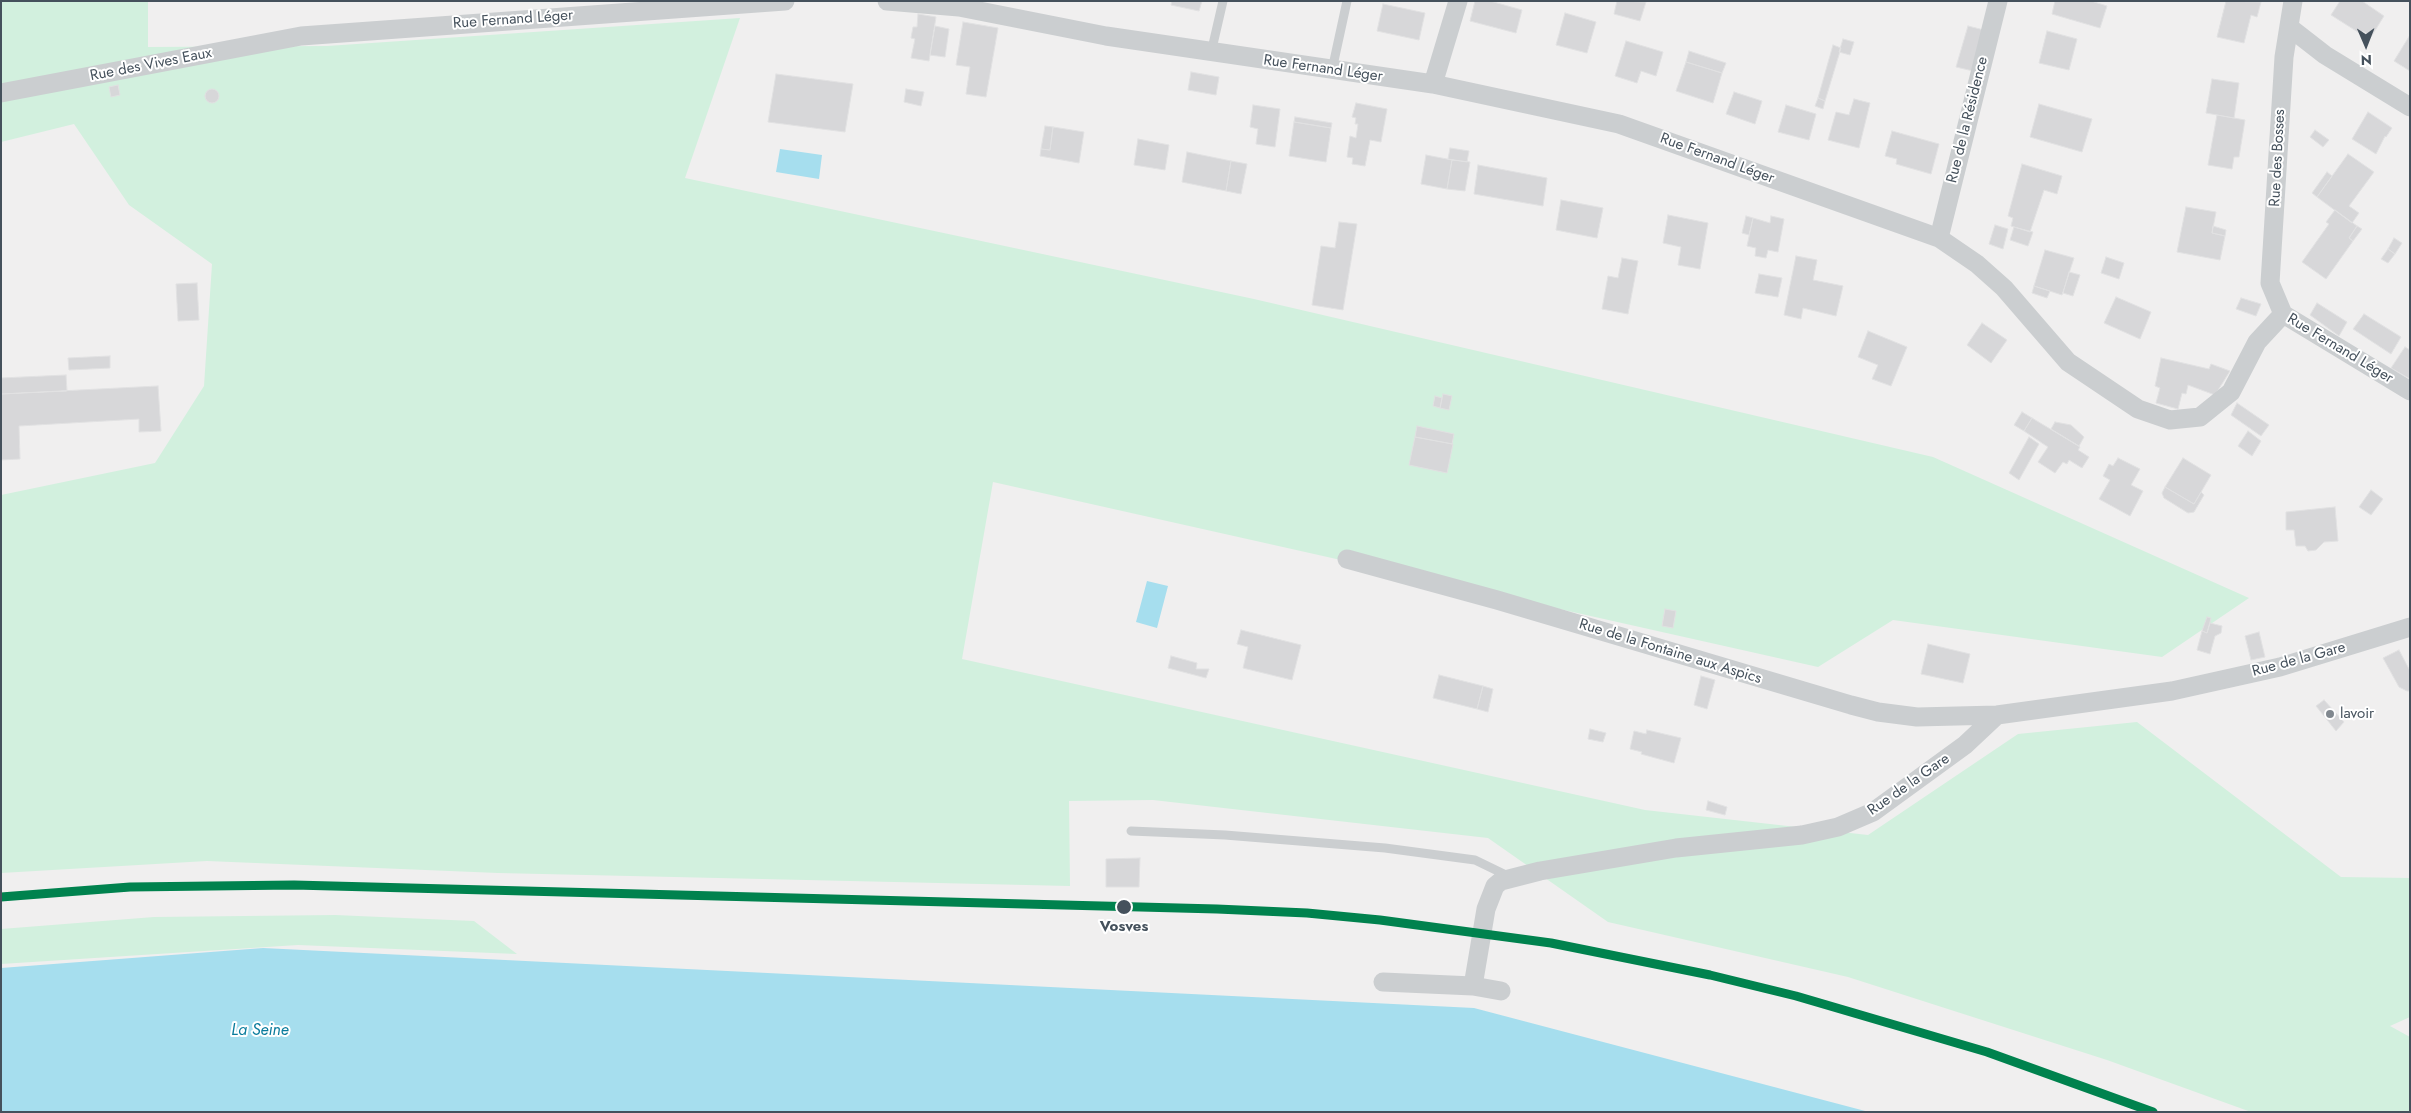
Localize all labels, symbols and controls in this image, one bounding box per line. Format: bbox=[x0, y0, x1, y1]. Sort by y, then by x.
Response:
street label: Rue Fernand Léger bbox=[452, 7, 574, 33]
north arrow bbox=[2341, 20, 2391, 70]
street label: Rue des Vives Eaux bbox=[89, 44, 213, 86]
text: N bbox=[2361, 50, 2372, 70]
street label: Rue Fernand Léger bbox=[1262, 52, 1384, 86]
street label: Rue de la Résidence bbox=[1944, 55, 1992, 185]
street label: Rue des Bosses bbox=[2266, 109, 2290, 207]
street label: Rue Fernand Léger bbox=[1657, 130, 1777, 188]
street label: Rue Fernand Léger bbox=[2284, 310, 2396, 388]
street label: Rue de la Fontaine aux Aspics bbox=[1577, 616, 1763, 688]
street label: Rue de la Gare bbox=[2250, 639, 2348, 681]
place label: lavoir bbox=[2340, 705, 2374, 723]
marker: lavoir bbox=[2324, 708, 2336, 720]
street label: Rue de la Gare bbox=[1865, 750, 1953, 820]
marker: Vosves bbox=[1115, 898, 1133, 916]
place label: Vosves bbox=[1100, 918, 1148, 936]
water label: La Seine bbox=[231, 1021, 289, 1041]

